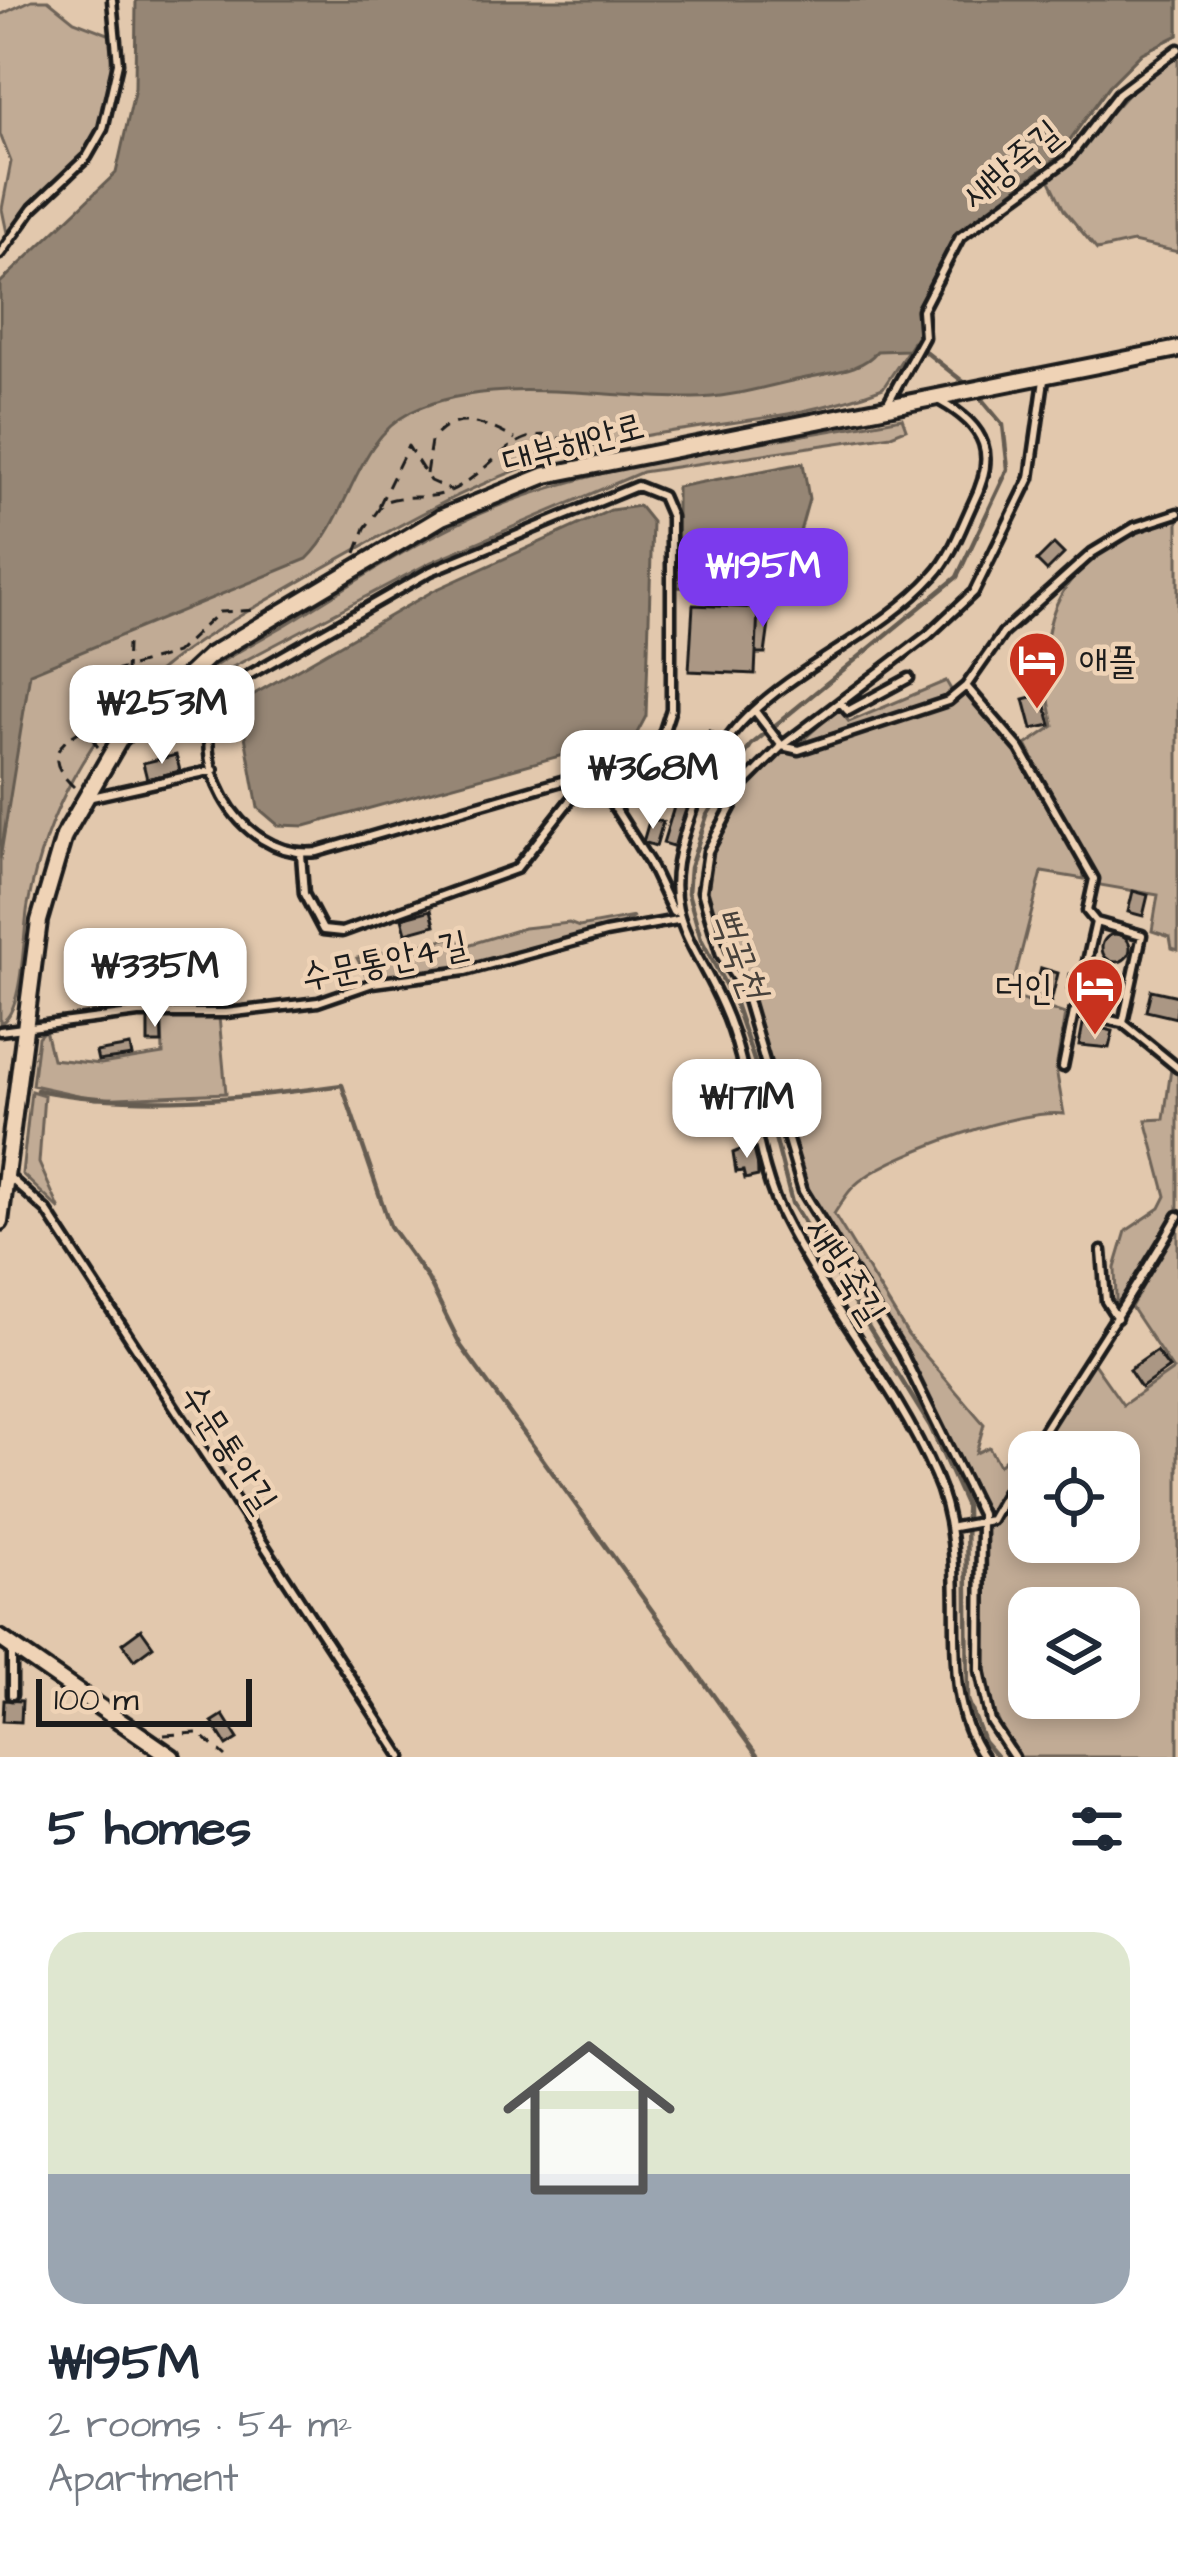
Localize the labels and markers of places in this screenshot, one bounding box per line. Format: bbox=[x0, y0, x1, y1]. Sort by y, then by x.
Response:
pin: ₩195M bbox=[679, 528, 847, 630]
hotel icon: 애플 bbox=[1006, 629, 1068, 711]
place label: 애플 bbox=[1079, 637, 1137, 688]
pin: ₩253M bbox=[78, 665, 246, 767]
pin: ₩368M bbox=[569, 730, 737, 832]
pin: ₩335M bbox=[71, 928, 239, 1030]
hotel icon: 더인 bbox=[1064, 955, 1126, 1037]
place label: 더인 bbox=[995, 963, 1053, 1014]
pin: ₩171M bbox=[663, 1059, 831, 1161]

